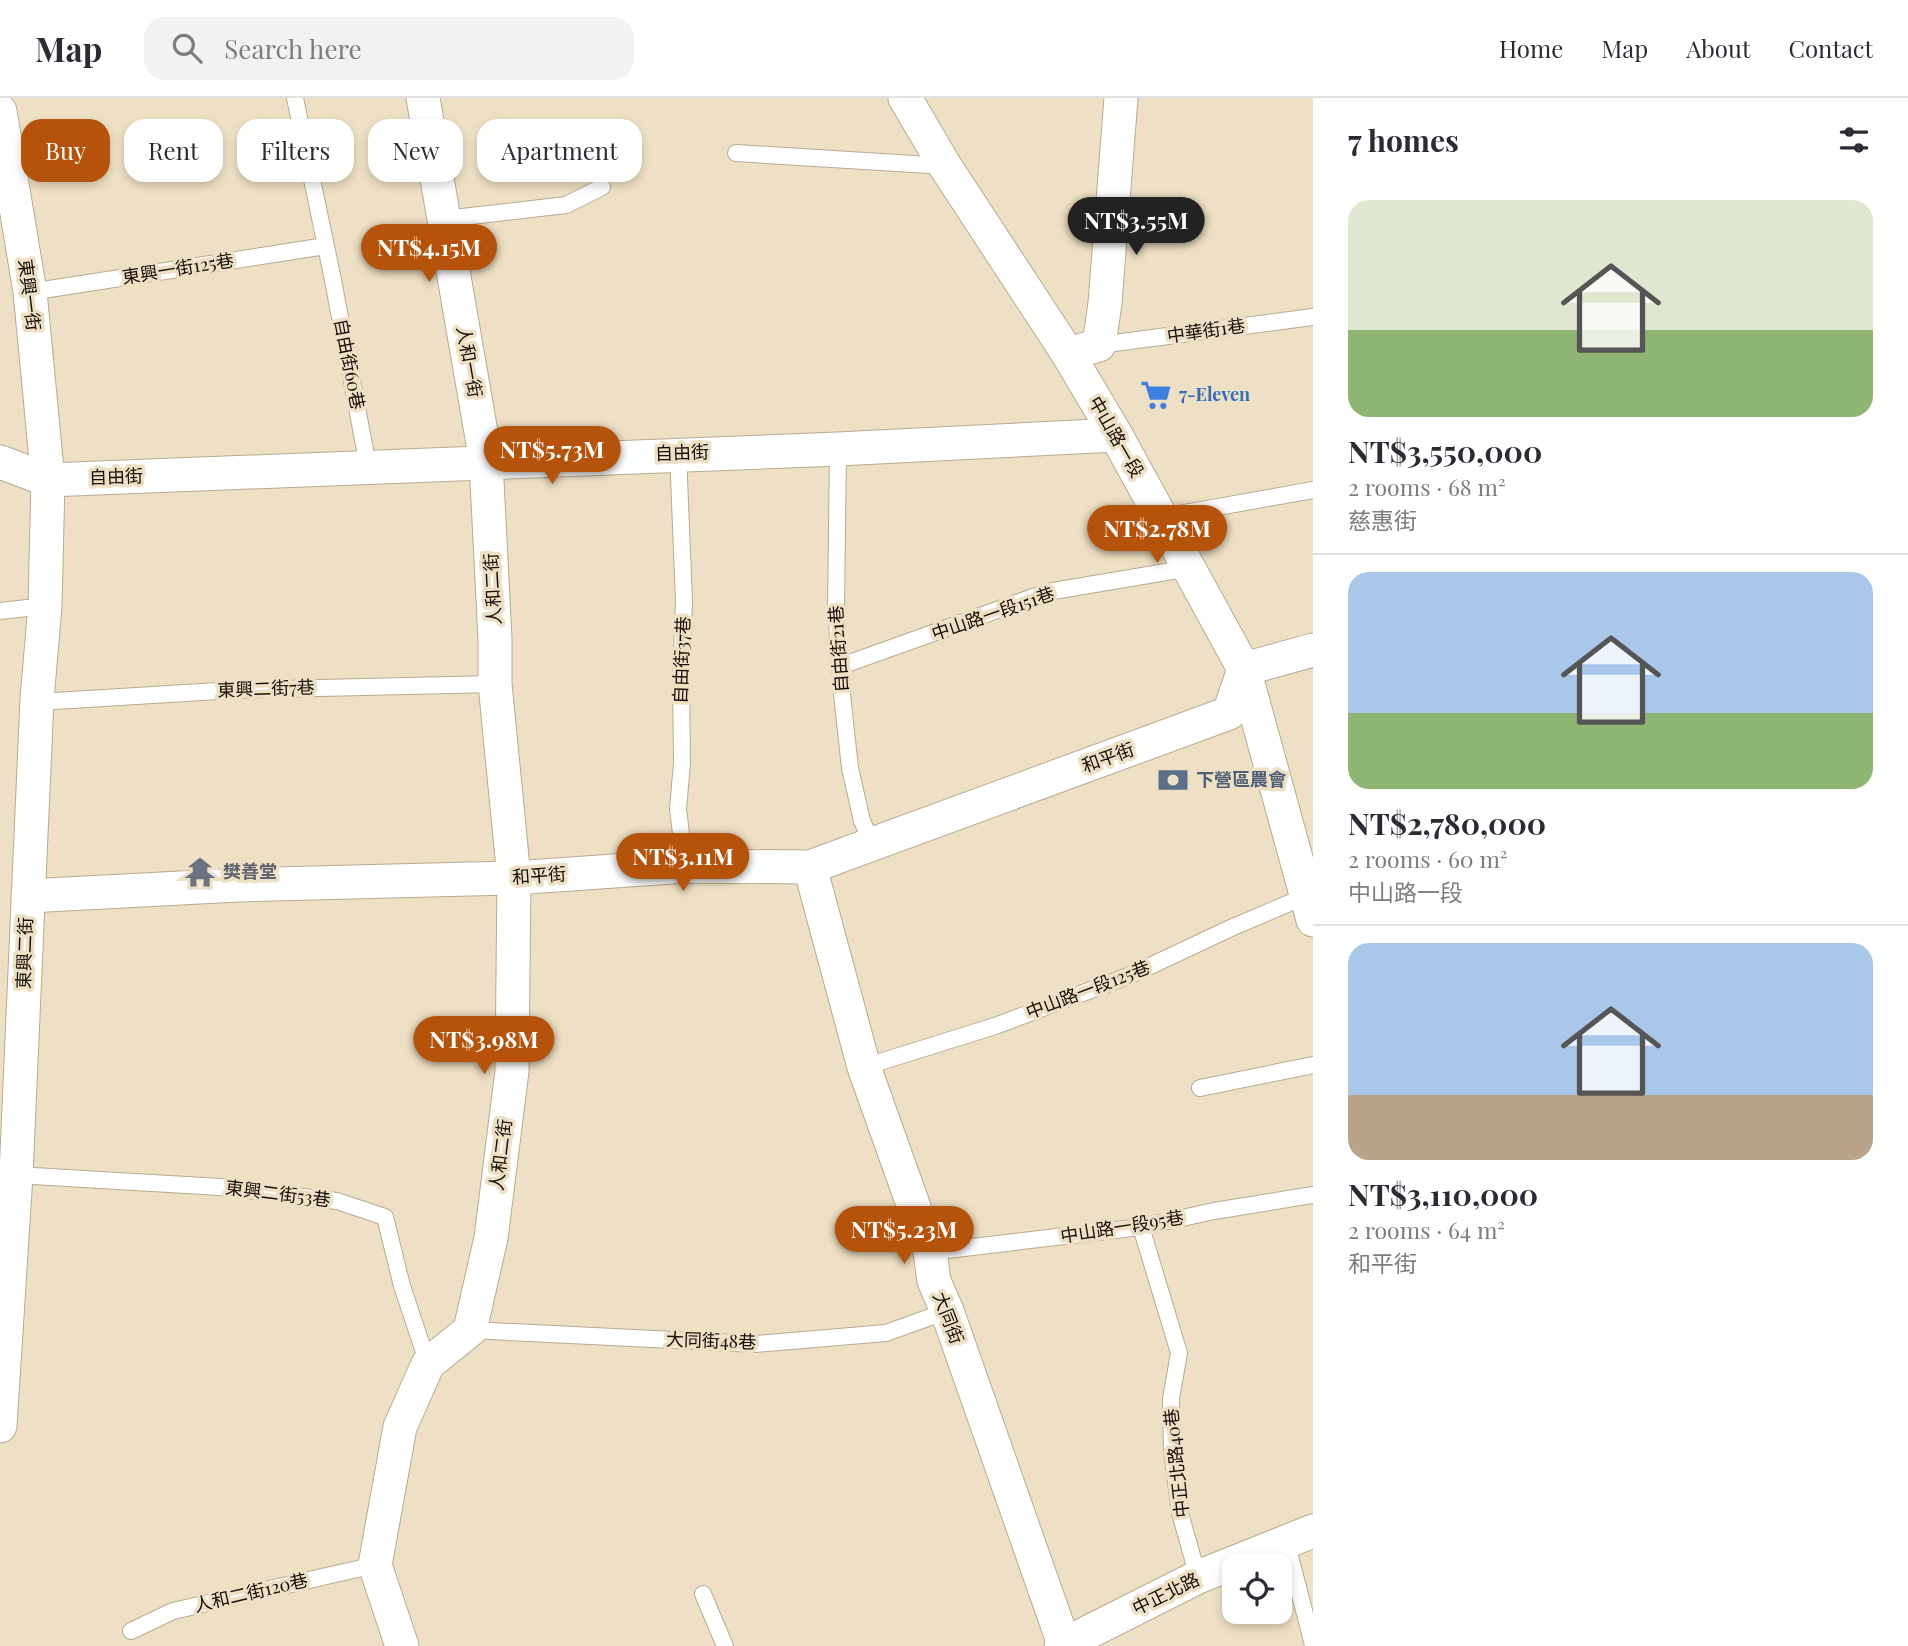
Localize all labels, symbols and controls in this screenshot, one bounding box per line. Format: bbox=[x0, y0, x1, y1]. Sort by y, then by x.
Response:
search box bbox=[144, 17, 634, 80]
text: Map bbox=[35, 26, 102, 70]
icon: search bbox=[168, 29, 206, 67]
text: Search here bbox=[224, 31, 362, 66]
text: Home bbox=[1499, 32, 1563, 64]
text: Map bbox=[1601, 32, 1648, 64]
text: About bbox=[1686, 32, 1750, 64]
text: Contact bbox=[1788, 32, 1873, 64]
chip: Buy bbox=[21, 119, 110, 182]
chip: Rent bbox=[124, 119, 223, 182]
chip: Filters bbox=[237, 119, 354, 182]
chip: New bbox=[368, 119, 463, 182]
chip: Apartment bbox=[477, 119, 642, 182]
text: 7 homes bbox=[1348, 120, 1459, 160]
icon: filters bbox=[1835, 121, 1873, 159]
pin: NT$3.55M bbox=[1064, 198, 1208, 257]
text: NT$3.55M bbox=[1084, 204, 1188, 235]
pin: NT$4.15M bbox=[357, 225, 501, 284]
text: NT$4.15M bbox=[377, 231, 481, 262]
icon: home bbox=[1548, 245, 1674, 371]
street label: 東興一街125巷 bbox=[120, 247, 235, 289]
street label: 東興一街 bbox=[14, 258, 46, 332]
street label: 中華街1巷 bbox=[1165, 313, 1246, 347]
street label: 自由街60巷 bbox=[329, 316, 371, 411]
street label: 人和一街 bbox=[452, 324, 488, 399]
supermarket icon: 7-Eleven bbox=[1139, 378, 1173, 412]
place label: 7-Eleven bbox=[1179, 382, 1250, 406]
street label: 中山路一段 bbox=[1084, 392, 1150, 481]
pin: NT$5.73M bbox=[480, 426, 624, 486]
text: NT$3,550,000 bbox=[1348, 431, 1542, 471]
text: NT$5.73M bbox=[500, 433, 604, 464]
street label: 自由街 bbox=[655, 439, 709, 465]
street label: 自由街 bbox=[89, 463, 143, 489]
text: 2 rooms · 68 m² bbox=[1348, 471, 1506, 502]
text: 慈惠街 bbox=[1348, 504, 1417, 535]
pin: NT$2.78M bbox=[1085, 505, 1229, 565]
text: NT$2.78M bbox=[1103, 512, 1211, 543]
street label: 人和二街 bbox=[478, 552, 506, 626]
street label: 中山路一段151巷 bbox=[928, 581, 1057, 645]
street label: 自由街21巷 bbox=[823, 605, 853, 693]
street label: 自由街37巷 bbox=[667, 616, 695, 704]
icon: home bbox=[1548, 617, 1674, 743]
street label: 東興二街7巷 bbox=[217, 674, 315, 702]
street label: 和平街 bbox=[1078, 737, 1137, 778]
bank icon: 下營區農會 bbox=[1156, 763, 1190, 797]
place label: 下營區農會 bbox=[1196, 767, 1287, 791]
text: NT$2,780,000 bbox=[1348, 803, 1546, 843]
pin: NT$3.11M bbox=[611, 834, 755, 893]
text: NT$3.11M bbox=[632, 840, 734, 871]
text: 2 rooms · 60 m² bbox=[1348, 843, 1508, 874]
temple icon: 樊善堂 bbox=[183, 855, 217, 889]
place label: 樊善堂 bbox=[223, 859, 277, 883]
street label: 和平街 bbox=[511, 861, 567, 889]
text: 中山路一段 bbox=[1348, 876, 1463, 907]
street label: 東興二街 bbox=[11, 917, 37, 989]
street label: 中山路一段125巷 bbox=[1022, 954, 1153, 1024]
icon: home bbox=[1548, 988, 1674, 1114]
pin: NT$3.98M bbox=[412, 1016, 556, 1076]
text: NT$3.98M bbox=[429, 1023, 539, 1054]
street label: 人和二街 bbox=[484, 1118, 516, 1192]
text: NT$3,110,000 bbox=[1348, 1174, 1538, 1214]
street label: 東興二街53巷 bbox=[224, 1175, 332, 1211]
street label: 中山路一段95巷 bbox=[1058, 1204, 1185, 1248]
pin: NT$5.23M bbox=[832, 1206, 976, 1266]
text: NT$5.23M bbox=[851, 1213, 957, 1244]
text: 2 rooms · 64 m² bbox=[1348, 1214, 1505, 1245]
text: 和平街 bbox=[1348, 1247, 1417, 1278]
street label: 大同街 bbox=[928, 1288, 970, 1347]
street label: 大同街48巷 bbox=[666, 1326, 757, 1354]
street label: 中正北路40巷 bbox=[1158, 1407, 1194, 1519]
map controls bbox=[1222, 1554, 1292, 1624]
button: locate bbox=[1222, 1554, 1292, 1624]
street label: 人和二街120巷 bbox=[192, 1567, 310, 1617]
street label: 中正北路 bbox=[1128, 1567, 1203, 1620]

